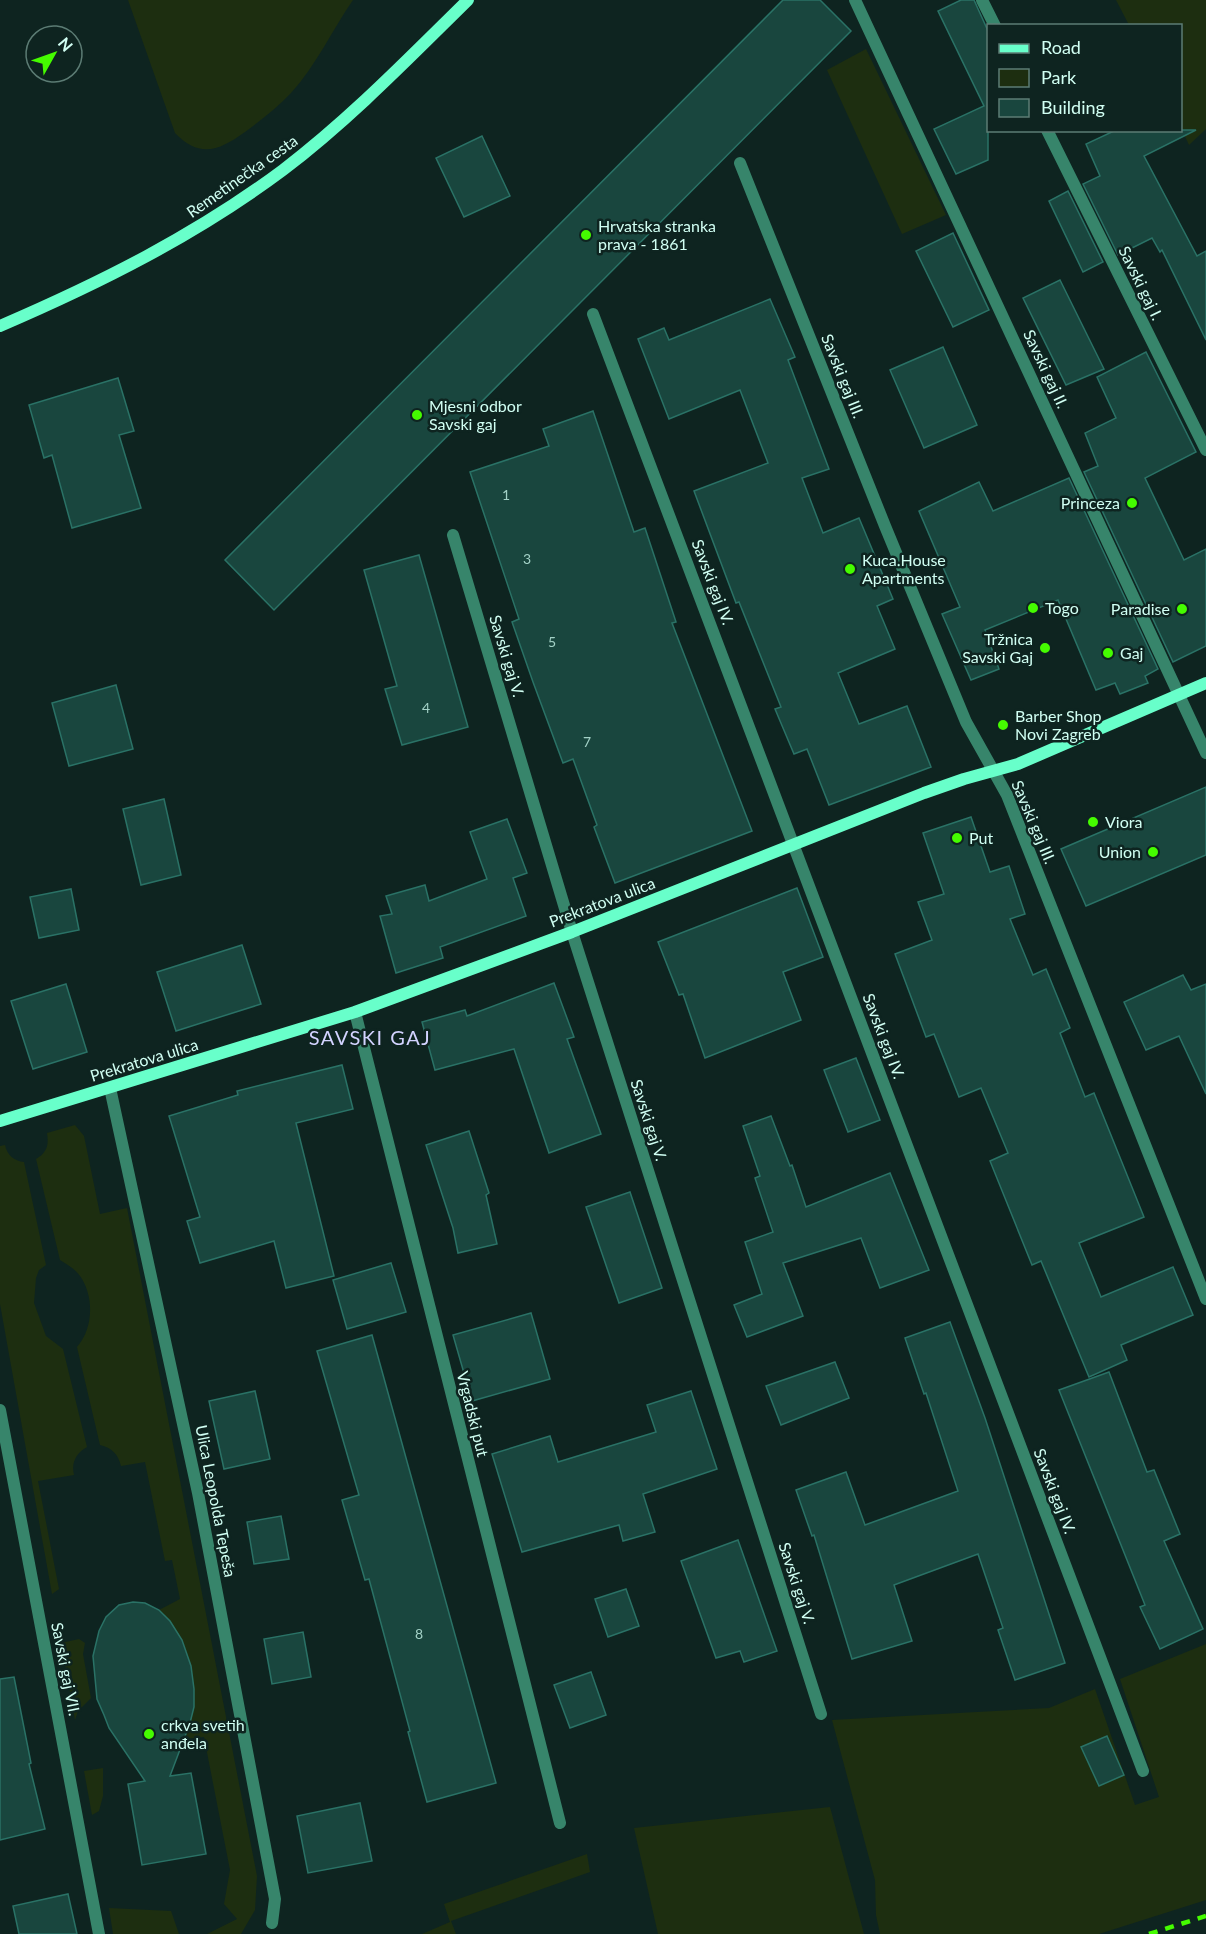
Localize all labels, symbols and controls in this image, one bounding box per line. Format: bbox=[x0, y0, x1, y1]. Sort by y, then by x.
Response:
north arrow bbox=[24, 24, 84, 84]
legend bbox=[987, 24, 1182, 132]
text: N bbox=[55, 33, 77, 55]
text: Road bbox=[1041, 36, 1081, 58]
text: Park bbox=[1041, 66, 1077, 88]
text: Building bbox=[1041, 96, 1105, 118]
street label: Remetinečka cesta bbox=[183, 130, 301, 221]
place label: Hrvatska stranka prava - 1861 bbox=[598, 216, 716, 253]
marker: Hrvatska stranka prava - 1861 bbox=[579, 228, 593, 242]
street label: Savski gaj I. bbox=[1115, 243, 1168, 323]
street label: Savski gaj II. bbox=[1020, 327, 1073, 411]
street label: Savski gaj III. bbox=[818, 331, 869, 421]
place label: Mjesni odbor Savski gaj bbox=[429, 396, 522, 433]
marker: Mjesni odbor Savski gaj bbox=[410, 408, 424, 422]
house number: 1 bbox=[502, 486, 510, 503]
place label: Princeza bbox=[1061, 493, 1120, 512]
marker: Princeza bbox=[1125, 496, 1139, 510]
street label: Savski gaj IV. bbox=[689, 537, 738, 627]
house number: 3 bbox=[523, 550, 531, 567]
place label: Kuca.House Apartments bbox=[862, 550, 946, 587]
marker: Kuca.House Apartments bbox=[843, 562, 857, 576]
place label: Togo bbox=[1045, 598, 1079, 617]
place label: Paradise bbox=[1111, 599, 1170, 618]
marker: Togo bbox=[1026, 601, 1040, 615]
marker: Paradise bbox=[1175, 602, 1189, 616]
street label: Savski gaj V. bbox=[486, 613, 529, 699]
place label: Tržnica Savski Gaj bbox=[962, 629, 1033, 666]
house number: 5 bbox=[548, 633, 556, 650]
marker: Tržnica Savski Gaj bbox=[1038, 641, 1052, 655]
place label: Gaj bbox=[1120, 643, 1143, 662]
marker: Gaj bbox=[1101, 646, 1115, 660]
house number: 4 bbox=[422, 699, 430, 716]
place label: Barber Shop Novi Zagreb bbox=[1015, 706, 1102, 743]
marker: Barber Shop Novi Zagreb bbox=[996, 718, 1010, 732]
house number: 7 bbox=[583, 733, 591, 750]
street label: Savski gaj III. bbox=[1008, 777, 1061, 866]
place label: Viora bbox=[1105, 812, 1142, 831]
marker: Viora bbox=[1086, 815, 1100, 829]
place label: Put bbox=[969, 828, 993, 847]
marker: Put bbox=[950, 831, 964, 845]
place label: Union bbox=[1099, 842, 1141, 861]
marker: Union bbox=[1146, 845, 1160, 859]
street label: Prekratova ulica bbox=[546, 873, 657, 930]
street label: Savski gaj IV. bbox=[860, 991, 909, 1081]
district label: SAVSKI GAJ bbox=[309, 1025, 431, 1049]
street label: Prekratova ulica bbox=[88, 1034, 200, 1085]
street label: Savski gaj V. bbox=[627, 1077, 672, 1163]
street label: Vrgadski put bbox=[454, 1369, 493, 1459]
street label: Ulica Leopolda Tepeša bbox=[192, 1423, 241, 1579]
street label: Savski gaj IV. bbox=[1031, 1446, 1080, 1536]
street label: Savski gaj V. bbox=[775, 1540, 820, 1626]
street label: Savski gaj VII. bbox=[48, 1621, 85, 1717]
house number: 8 bbox=[415, 1625, 423, 1642]
place label: crkva svetih anđela bbox=[161, 1715, 245, 1752]
marker: crkva svetih anđela bbox=[142, 1727, 156, 1741]

